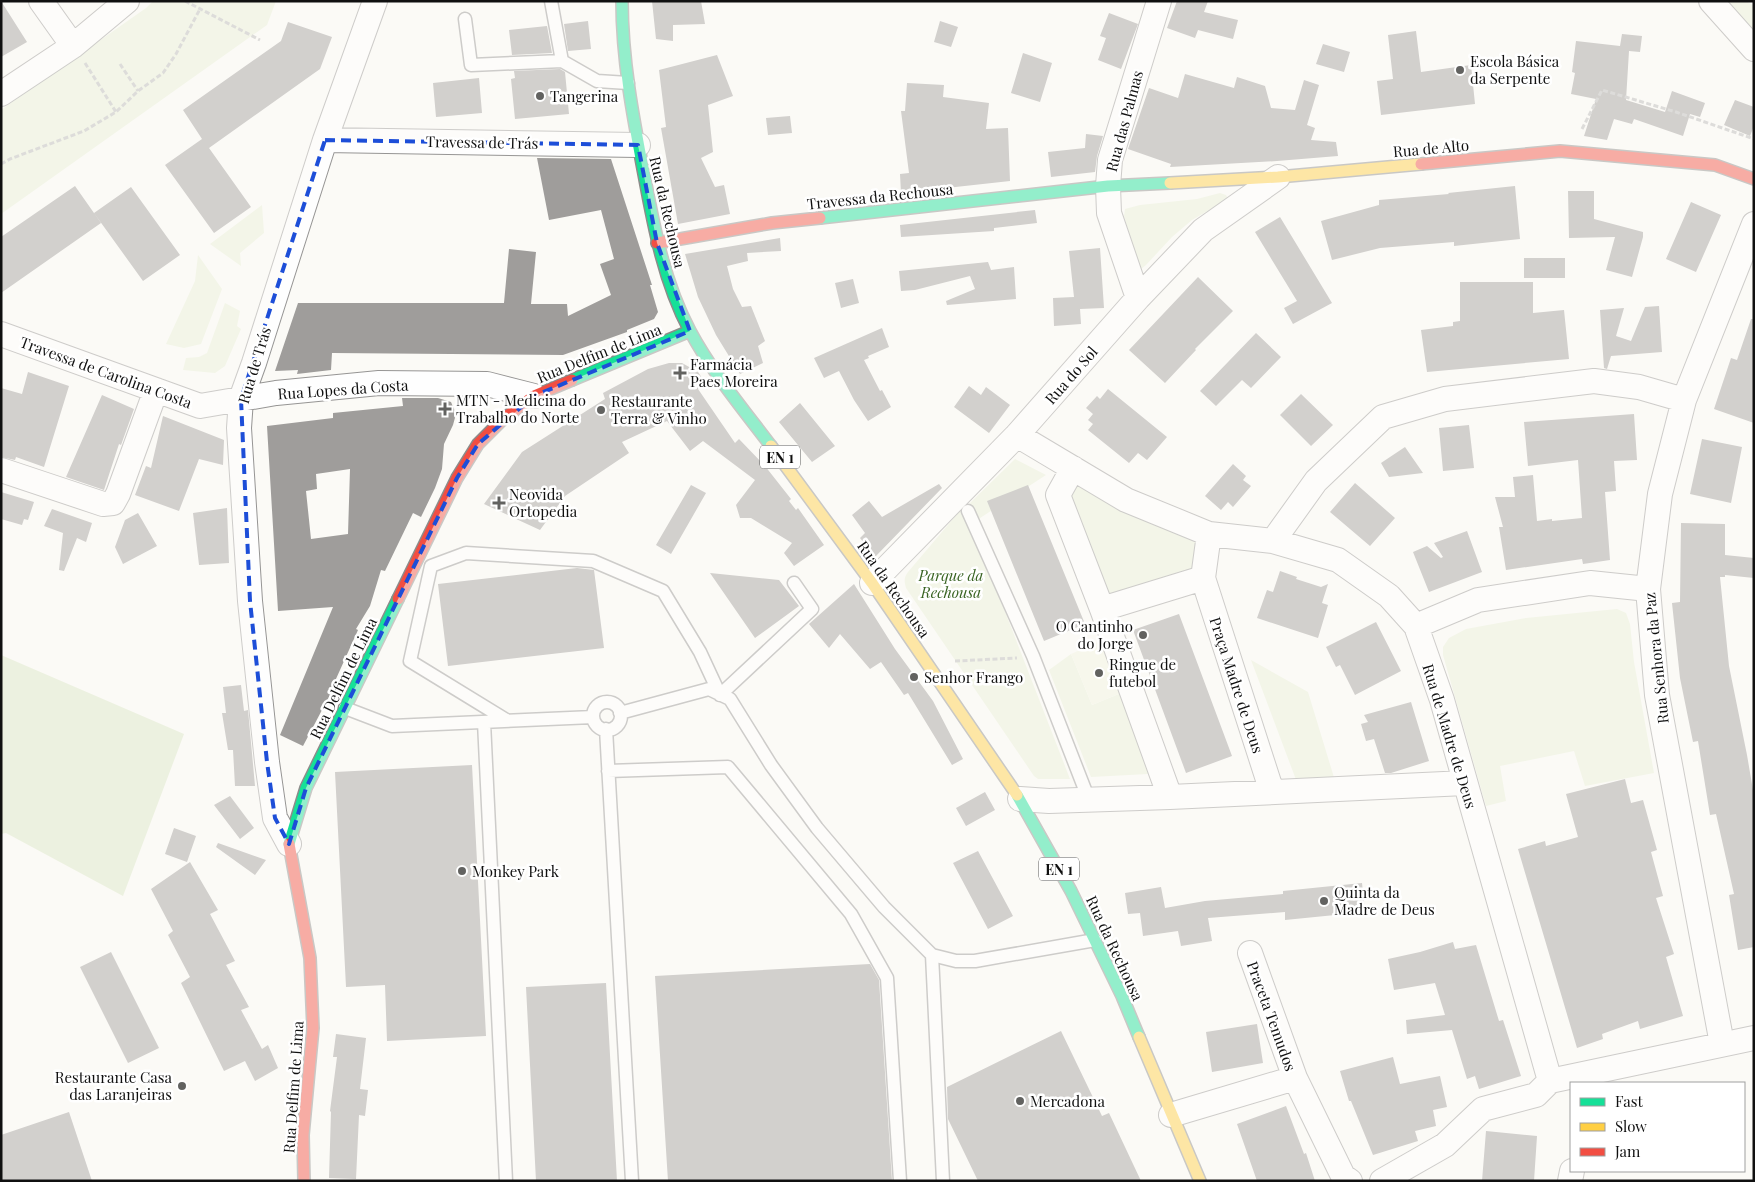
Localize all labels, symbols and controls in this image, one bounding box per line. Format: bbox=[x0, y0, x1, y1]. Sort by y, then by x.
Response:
place label: Escola Básica da Serpente bbox=[1470, 51, 1560, 88]
marker: Escola Básica da Serpente bbox=[1454, 64, 1466, 76]
street label: Rua das Palmas bbox=[1101, 68, 1147, 174]
place label: Tangerina bbox=[550, 86, 619, 106]
marker: Tangerina bbox=[534, 90, 546, 102]
street label: Travessa de Trás bbox=[426, 131, 538, 153]
street label: Rua de Alto bbox=[1392, 135, 1470, 161]
street label: Rua da Rechousa bbox=[645, 154, 691, 270]
street label: Travessa da Rechousa bbox=[806, 178, 955, 214]
street label: Rua Delfim de Lima bbox=[534, 319, 665, 387]
street label: Rua de Trás bbox=[233, 324, 275, 406]
street label: Travessa de Carolina Costa bbox=[17, 332, 195, 413]
street label: Rua do Sol bbox=[1040, 342, 1102, 408]
place label: Farmácia Paes Moreira bbox=[690, 354, 778, 391]
marker: Farmácia Paes Moreira bbox=[674, 367, 686, 379]
street label: Rua Lopes da Costa bbox=[277, 374, 410, 404]
place label: MTN - Medicina do Trabalho do Norte bbox=[456, 390, 586, 427]
place label: Restaurante Terra & Vinho bbox=[611, 391, 707, 428]
marker: MTN - Medicina do Trabalho do Norte bbox=[438, 402, 452, 416]
marker: Restaurante Terra & Vinho bbox=[595, 404, 607, 416]
road number: EN 1 bbox=[760, 446, 800, 468]
place label: Neovida Ortopedia bbox=[509, 484, 578, 521]
marker: Neovida Ortopedia bbox=[493, 497, 505, 509]
street label: Rua da Rechousa bbox=[853, 537, 935, 642]
park label: Parque da Rechousa bbox=[918, 565, 984, 602]
street label: Rua Senhora da Paz bbox=[1639, 591, 1673, 725]
street label: Rua Delfim de Lima bbox=[305, 614, 381, 742]
street label: Praça Madre de Deus bbox=[1206, 614, 1268, 756]
place label: O Cantinho do Jorge bbox=[1056, 616, 1133, 653]
marker: O Cantinho do Jorge bbox=[1137, 629, 1149, 641]
place label: Ringue de futebol bbox=[1109, 654, 1176, 691]
street label: Rua de Madre de Deus bbox=[1418, 661, 1482, 811]
place label: Senhor Frango bbox=[924, 667, 1023, 687]
marker: Ringue de futebol bbox=[1093, 667, 1105, 679]
marker: Senhor Frango bbox=[908, 671, 920, 683]
road number: EN 1 bbox=[1039, 858, 1079, 881]
place label: Monkey Park bbox=[472, 861, 560, 881]
marker: Monkey Park bbox=[456, 865, 468, 877]
place label: Quinta da Madre de Deus bbox=[1334, 882, 1435, 919]
street label: Rua da Rechousa bbox=[1082, 892, 1148, 1004]
marker: Quinta da Madre de Deus bbox=[1318, 895, 1330, 907]
street label: Praceta Temudos bbox=[1243, 958, 1301, 1074]
street label: Rua Delfim de Lima bbox=[278, 1020, 308, 1154]
place label: Restaurante Casa das Laranjeiras bbox=[55, 1067, 173, 1104]
marker: Restaurante Casa das Laranjeiras bbox=[176, 1080, 188, 1092]
legend bbox=[1570, 1082, 1745, 1172]
place label: Mercadona bbox=[1030, 1091, 1105, 1111]
text: Fast bbox=[1615, 1091, 1644, 1111]
marker: Mercadona bbox=[1014, 1095, 1026, 1107]
text: Slow bbox=[1615, 1116, 1647, 1136]
text: Jam bbox=[1614, 1141, 1641, 1161]

